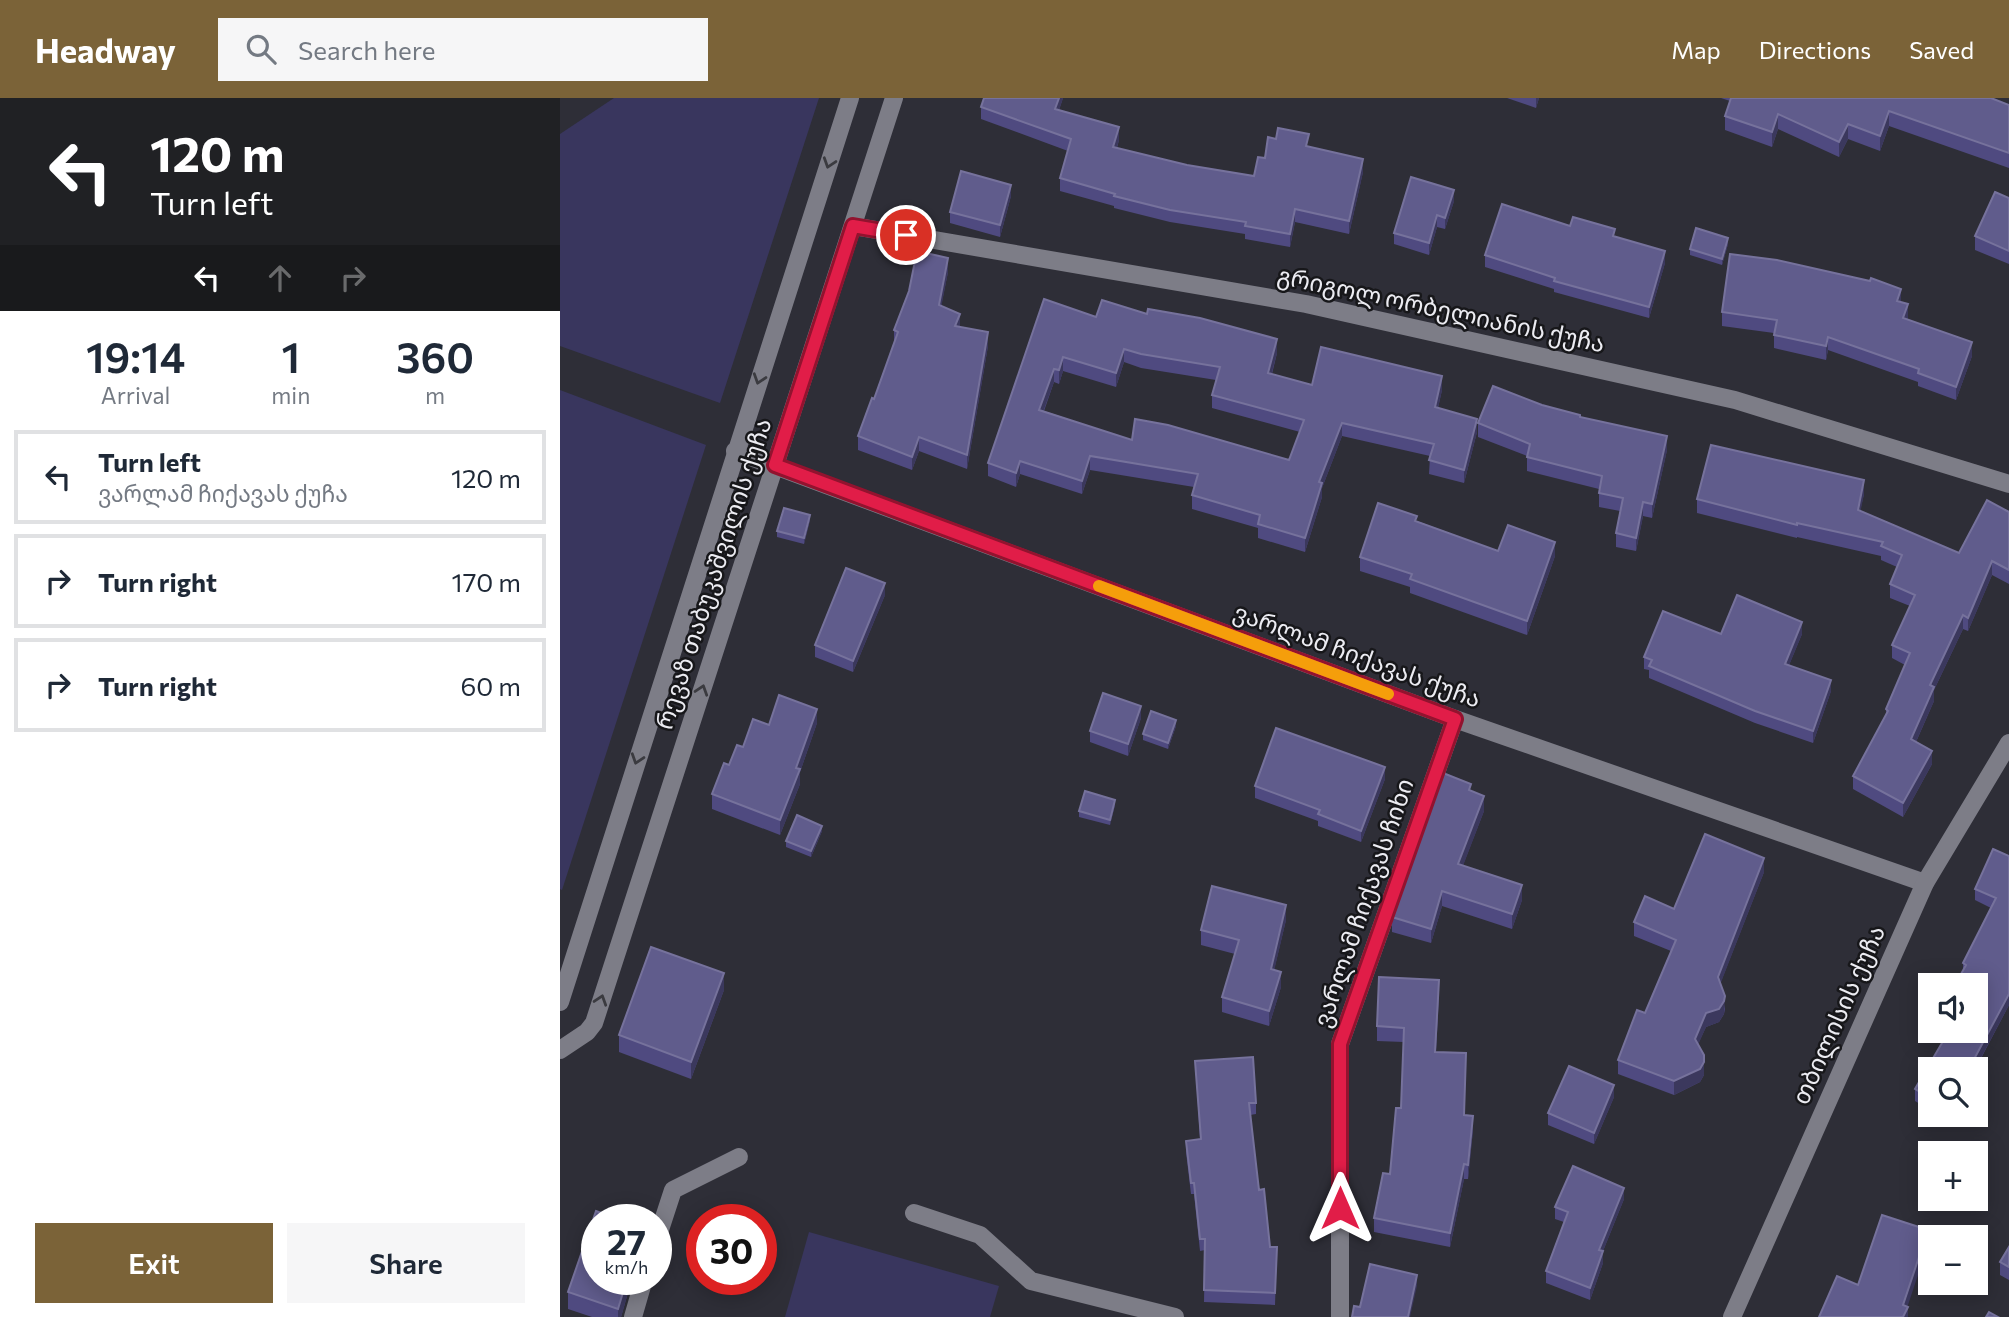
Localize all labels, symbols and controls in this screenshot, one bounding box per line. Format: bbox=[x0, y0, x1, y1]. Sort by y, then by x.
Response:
search box bbox=[218, 18, 708, 81]
text: Headway bbox=[35, 29, 176, 70]
icon: search bbox=[242, 30, 280, 68]
text: Search here bbox=[298, 34, 436, 65]
text: Map bbox=[1671, 35, 1721, 64]
text: Directions bbox=[1759, 35, 1871, 64]
text: Saved bbox=[1909, 35, 1974, 64]
text: 120 m bbox=[150, 122, 284, 182]
icon: left bbox=[35, 126, 126, 217]
one-way arrow bbox=[823, 156, 837, 169]
text: Turn left bbox=[150, 182, 274, 222]
pin bbox=[876, 205, 936, 265]
icon: arrive bbox=[887, 216, 925, 254]
icon: left bbox=[188, 259, 226, 297]
icon: ahead bbox=[261, 259, 299, 297]
icon: right bbox=[334, 259, 372, 297]
street label: გრიგოლ ორბელიანის ქუჩა bbox=[1275, 260, 1608, 358]
text: 19:14 bbox=[86, 330, 185, 382]
text: 1 bbox=[281, 330, 300, 382]
text: 360 bbox=[396, 330, 474, 382]
one-way arrow bbox=[753, 373, 767, 385]
text: Arrival bbox=[101, 381, 170, 409]
text: min bbox=[271, 381, 310, 409]
text: m bbox=[425, 381, 445, 409]
street label: რევაზ თაბუკაშვილის ქუჩა bbox=[649, 414, 778, 733]
text: Turn left bbox=[98, 446, 201, 477]
icon: left bbox=[39, 458, 77, 496]
text: 120 m bbox=[451, 462, 521, 493]
text: ვარლამ ჩიქავას ქუჩა bbox=[98, 479, 348, 507]
icon: right bbox=[39, 562, 77, 600]
text: Turn right bbox=[98, 566, 217, 597]
text: 170 m bbox=[452, 566, 521, 597]
street label: ვარლამ ჩიქავას ქუჩა bbox=[1230, 596, 1485, 714]
icon: right bbox=[39, 666, 77, 704]
text: Turn right bbox=[98, 670, 217, 701]
text: 60 m bbox=[461, 670, 521, 701]
one-way arrow bbox=[694, 684, 708, 697]
one-way arrow bbox=[631, 753, 645, 765]
street label: ვარლამ ჩიქავას ჩიხი bbox=[1306, 774, 1420, 1031]
street label: თბილისის ქუჩა bbox=[1785, 920, 1891, 1109]
map controls bbox=[1918, 973, 1988, 1295]
button: sound bbox=[1918, 973, 1988, 1043]
one-way arrow bbox=[593, 994, 607, 1006]
button: search bbox=[1918, 1057, 1988, 1127]
button: + bbox=[1918, 1141, 1988, 1211]
position arrow bbox=[1303, 1171, 1377, 1245]
speed limit sign: 30 bbox=[686, 1204, 777, 1295]
text: 27 bbox=[607, 1219, 646, 1262]
button: Exit bbox=[35, 1223, 273, 1303]
button: Share bbox=[287, 1223, 525, 1303]
button: − bbox=[1918, 1225, 1988, 1295]
text: km/h bbox=[605, 1256, 648, 1278]

